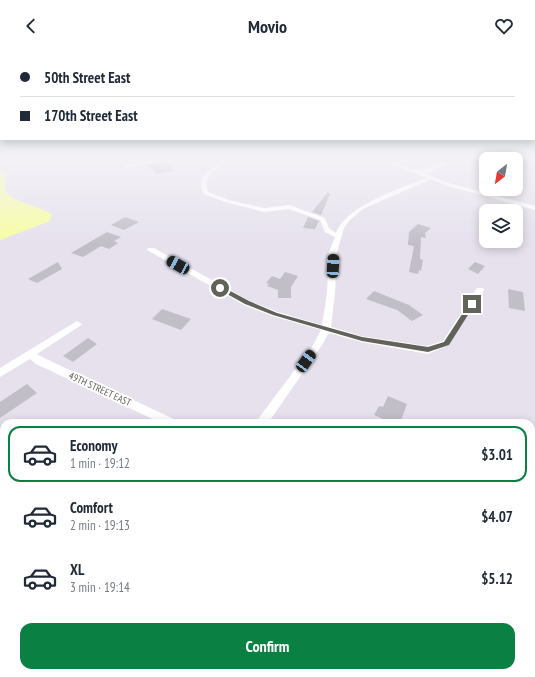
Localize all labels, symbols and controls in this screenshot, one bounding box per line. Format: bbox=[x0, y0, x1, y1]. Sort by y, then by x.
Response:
icon: back bbox=[20, 15, 42, 37]
text: Movio bbox=[248, 15, 287, 38]
icon: heart bbox=[493, 15, 515, 37]
text: 50th Street East bbox=[44, 68, 130, 87]
text: 170th Street East bbox=[44, 106, 138, 125]
north arrow bbox=[479, 152, 523, 196]
map controls bbox=[479, 152, 523, 248]
button: layers bbox=[479, 204, 523, 248]
car bbox=[165, 254, 191, 276]
car bbox=[326, 254, 340, 278]
route start bbox=[211, 279, 229, 297]
route end bbox=[463, 295, 481, 313]
car bbox=[294, 348, 318, 374]
street label: 49TH STREET EAST bbox=[67, 369, 134, 409]
icon: car bbox=[22, 436, 58, 472]
text: Economy bbox=[70, 436, 118, 455]
text: $3.01 bbox=[481, 445, 513, 464]
text: 1 min · 19:12 bbox=[70, 455, 130, 472]
icon: car bbox=[22, 498, 58, 534]
text: Comfort bbox=[70, 498, 113, 517]
text: $4.07 bbox=[481, 507, 513, 526]
text: 2 min · 19:13 bbox=[70, 517, 130, 534]
icon: car bbox=[22, 560, 58, 596]
text: XL bbox=[70, 560, 84, 579]
text: $5.12 bbox=[481, 569, 513, 588]
text: 3 min · 19:14 bbox=[70, 579, 130, 596]
button: Confirm bbox=[20, 623, 515, 669]

